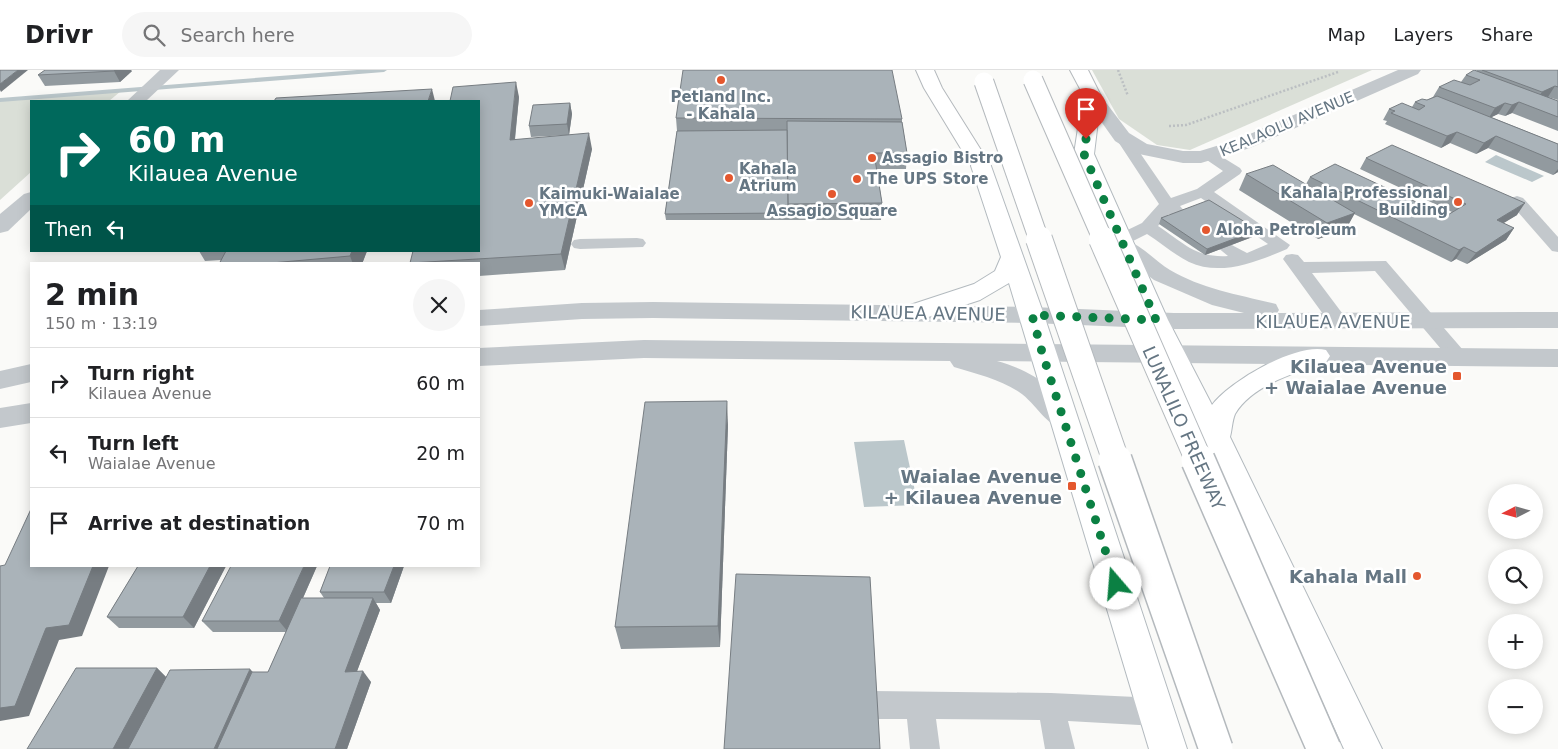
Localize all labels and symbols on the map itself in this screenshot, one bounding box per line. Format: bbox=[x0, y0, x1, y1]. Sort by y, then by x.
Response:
marker: Petland Inc. - Kahala bbox=[715, 74, 727, 86]
place label: Petland Inc. - Kahala bbox=[670, 88, 772, 123]
pin bbox=[1065, 88, 1107, 139]
street label: KEALAOLU AVENUE bbox=[1217, 88, 1357, 160]
place label: Assagio Bistro bbox=[882, 149, 1003, 167]
marker: Assagio Bistro bbox=[866, 152, 878, 164]
place label: Kahala Atrium bbox=[739, 160, 797, 195]
place label: The UPS Store bbox=[867, 170, 988, 188]
marker: Kahala Atrium bbox=[723, 172, 735, 184]
marker: The UPS Store bbox=[851, 173, 863, 185]
place label: Kahala Professional Building bbox=[1280, 184, 1448, 219]
place label: Kaimuki-Waialae YMCA bbox=[538, 185, 680, 220]
marker: Assagio Square bbox=[826, 188, 838, 200]
marker: Kahala Professional Building bbox=[1452, 196, 1464, 208]
marker: Kaimuki-Waialae YMCA bbox=[523, 197, 535, 209]
place label: Assagio Square bbox=[767, 202, 897, 220]
place label: Aloha Petroleum bbox=[1216, 221, 1357, 239]
marker: Aloha Petroleum bbox=[1200, 224, 1212, 236]
street label: KILAUEA AVENUE bbox=[850, 301, 1006, 325]
street label: KILAUEA AVENUE bbox=[1255, 311, 1411, 332]
street label: LUNALILO FREEWAY bbox=[1138, 343, 1230, 514]
place label: Kilauea Avenue + Waialae Avenue bbox=[1264, 356, 1447, 398]
marker: Kilauea Avenue + Waialae Avenue bbox=[1451, 370, 1463, 382]
place label: Waialae Avenue + Kilauea Avenue bbox=[884, 466, 1062, 508]
marker: Waialae Avenue + Kilauea Avenue bbox=[1066, 480, 1078, 492]
north arrow bbox=[1488, 484, 1542, 539]
position arrow bbox=[1089, 557, 1141, 609]
place label: Kahala Mall bbox=[1289, 566, 1407, 587]
marker: Kahala Mall bbox=[1411, 570, 1423, 582]

